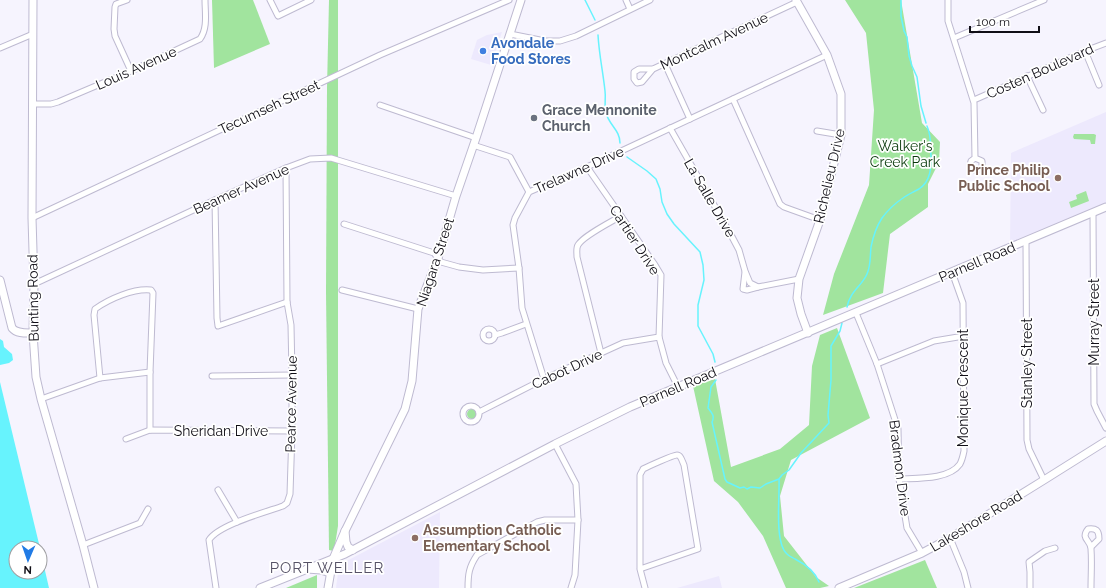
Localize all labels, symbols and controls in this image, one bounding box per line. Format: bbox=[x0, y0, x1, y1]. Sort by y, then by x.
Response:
scale bar bbox=[970, 8, 1039, 34]
street label: Montcalm Avenue bbox=[657, 9, 771, 73]
text: 100 m bbox=[976, 15, 1010, 29]
place label: Avondale Food Stores bbox=[491, 35, 571, 67]
street label: Costen Boulevard bbox=[984, 40, 1096, 102]
street label: Louis Avenue bbox=[93, 43, 179, 93]
marker: Avondale Food Stores bbox=[478, 46, 488, 56]
street label: Tecumseh Street bbox=[216, 76, 322, 137]
place label: Grace Mennonite Church bbox=[542, 102, 657, 134]
marker: Grace Mennonite Church bbox=[529, 113, 539, 123]
street label: Richelieu Drive bbox=[810, 127, 848, 225]
park label: Walker's Creek Park bbox=[870, 138, 941, 170]
street label: Trelawne Drive bbox=[532, 143, 626, 197]
street label: La Salle Drive bbox=[681, 156, 739, 240]
street label: Beamer Avenue bbox=[191, 161, 291, 217]
place label: Prince Philip Public School bbox=[958, 162, 1051, 194]
marker: Prince Philip Public School bbox=[1053, 173, 1063, 183]
street label: Cartier Drive bbox=[607, 202, 663, 278]
street label: Niagara Street bbox=[413, 215, 457, 309]
street label: Parnell Road bbox=[936, 239, 1018, 285]
street label: Bunting Road bbox=[24, 254, 42, 342]
street label: Murray Street bbox=[1086, 278, 1102, 366]
street label: Stanley Street bbox=[1019, 318, 1035, 408]
street label: Monique Crescent bbox=[955, 329, 971, 447]
street label: Cabot Drive bbox=[529, 346, 605, 392]
street label: Pearce Avenue bbox=[282, 355, 300, 453]
street label: Parnell Road bbox=[637, 364, 719, 410]
street label: Bradmon Drive bbox=[886, 419, 914, 517]
street label: Sheridan Drive bbox=[174, 423, 268, 439]
street label: Lakeshore Road bbox=[927, 487, 1025, 555]
place label: Assumption Catholic Elementary School bbox=[423, 522, 562, 554]
marker: Assumption Catholic Elementary School bbox=[410, 533, 420, 543]
north arrow bbox=[8, 540, 48, 580]
district label: PORT WELLER bbox=[270, 559, 384, 577]
text: N bbox=[23, 563, 32, 576]

